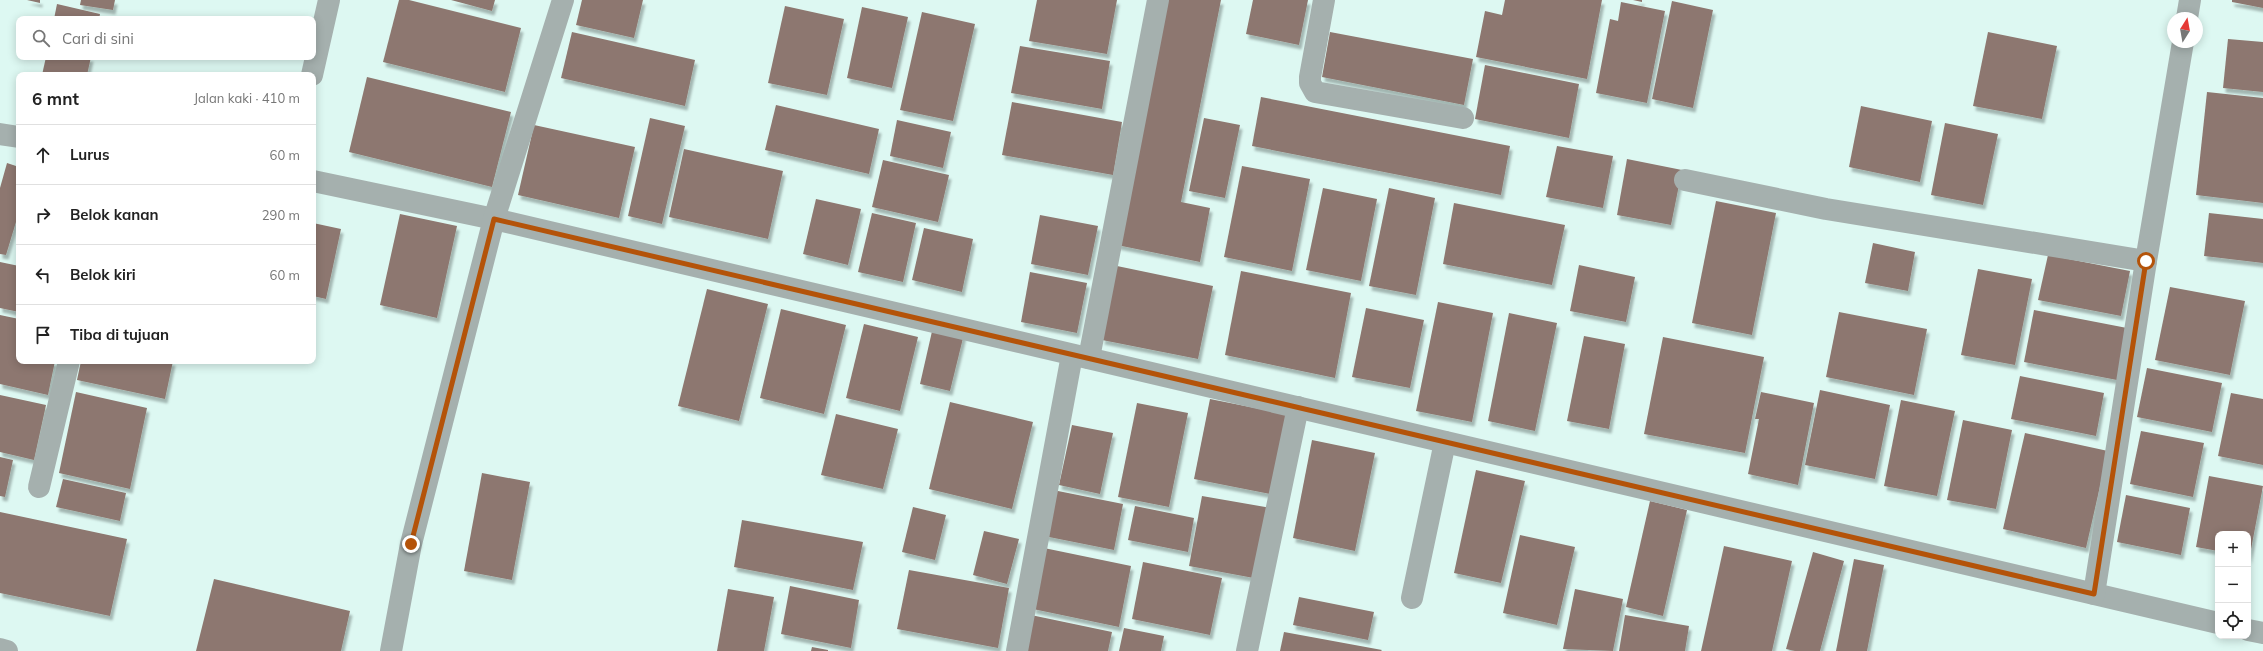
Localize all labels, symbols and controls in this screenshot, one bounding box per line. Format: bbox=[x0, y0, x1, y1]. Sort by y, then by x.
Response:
north arrow bbox=[2167, 12, 2203, 48]
search box bbox=[16, 16, 316, 60]
icon: search bbox=[30, 27, 52, 49]
text: Cari di sini bbox=[62, 29, 134, 48]
text: 6 mnt bbox=[32, 88, 79, 109]
text: Jalan kaki · 410 m bbox=[194, 90, 300, 106]
icon: ahead bbox=[32, 144, 54, 166]
text: Lurus bbox=[70, 145, 110, 164]
text: 60 m bbox=[270, 147, 300, 163]
icon: right bbox=[32, 204, 54, 226]
text: Belok kanan bbox=[70, 205, 159, 224]
text: 290 m bbox=[262, 207, 300, 223]
route start bbox=[2137, 252, 2155, 270]
icon: left bbox=[32, 264, 54, 286]
text: Belok kiri bbox=[70, 265, 136, 284]
text: 60 m bbox=[270, 267, 300, 283]
icon: arrive bbox=[32, 324, 54, 346]
text: Tiba di tujuan bbox=[70, 325, 169, 344]
map controls bbox=[2215, 531, 2251, 639]
button: + bbox=[2215, 531, 2251, 567]
route end bbox=[402, 535, 420, 553]
button: − bbox=[2215, 567, 2251, 603]
button: locate bbox=[2215, 603, 2251, 639]

